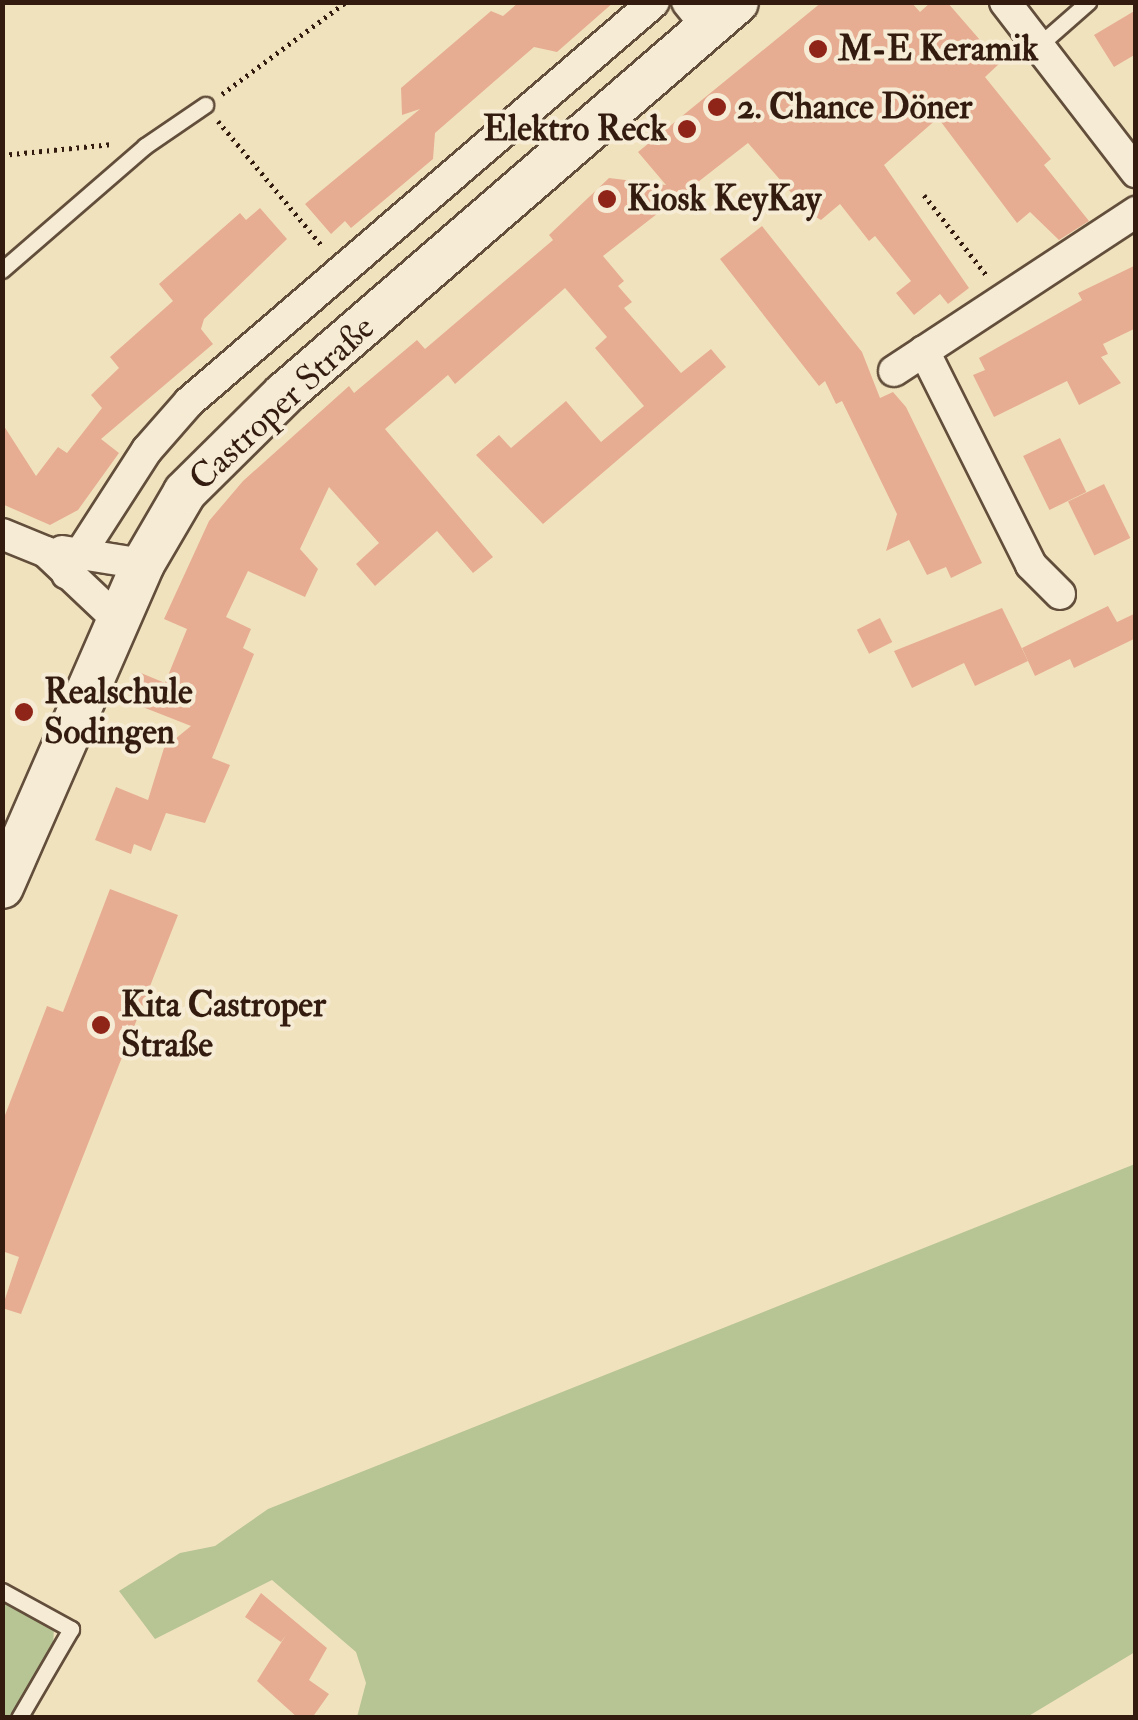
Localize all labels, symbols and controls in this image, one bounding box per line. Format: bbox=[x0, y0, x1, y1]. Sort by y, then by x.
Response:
place label: M-E Keramik bbox=[838, 28, 1039, 70]
marker: M-E Keramik bbox=[807, 38, 829, 60]
place label: 2. Chance Döner bbox=[737, 86, 972, 128]
marker: 2. Chance Döner bbox=[706, 96, 728, 118]
place label: Elektro Reck bbox=[483, 108, 667, 150]
marker: Elektro Reck bbox=[676, 118, 698, 140]
place label: Kiosk KeyKay bbox=[627, 178, 821, 220]
marker: Kiosk KeyKay bbox=[596, 188, 618, 210]
street label: Castroper Straße bbox=[181, 307, 383, 499]
place label: Realschule Sodingen bbox=[44, 671, 193, 753]
marker: Realschule Sodingen bbox=[13, 701, 35, 723]
place label: Kita Castroper Straße bbox=[121, 984, 326, 1066]
marker: Kita Castroper Straße bbox=[90, 1014, 112, 1036]

